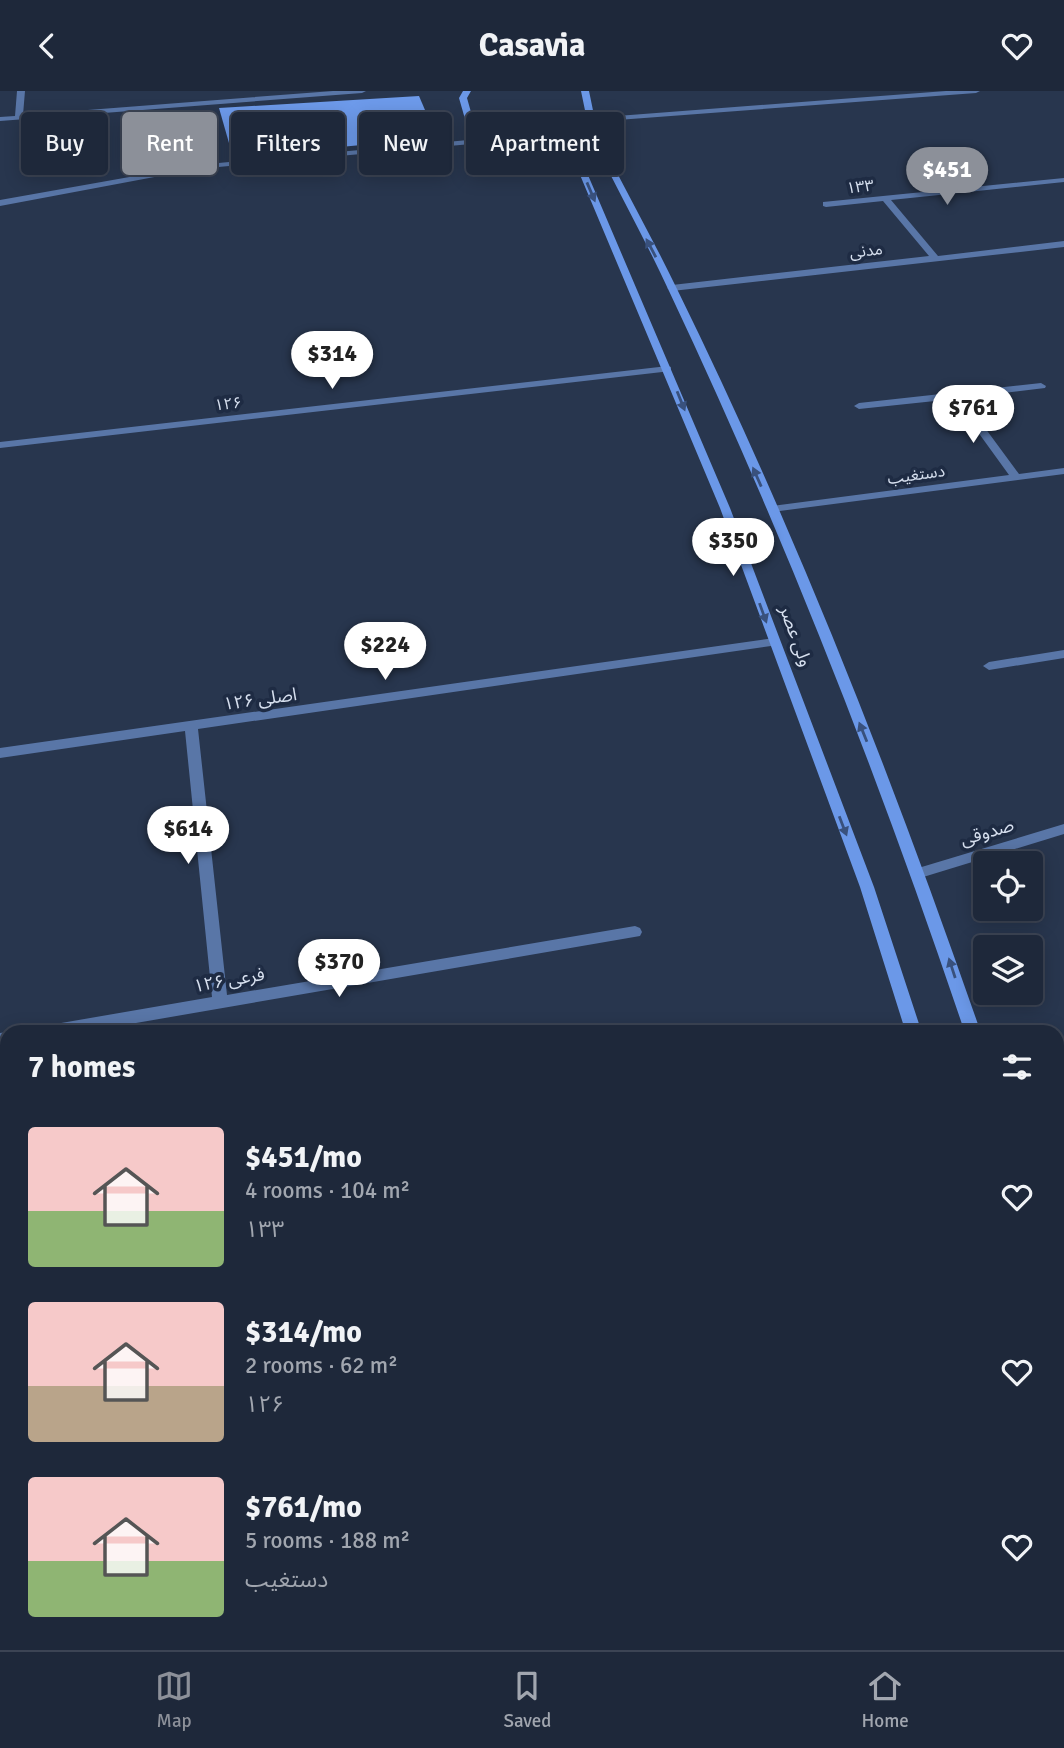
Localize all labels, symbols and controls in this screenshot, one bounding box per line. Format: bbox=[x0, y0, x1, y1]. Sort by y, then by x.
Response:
text: Casavia bbox=[479, 26, 585, 65]
icon: back bbox=[28, 27, 66, 65]
icon: heart bbox=[998, 27, 1036, 65]
chip: Buy bbox=[21, 112, 108, 175]
chip: Rent bbox=[122, 112, 217, 175]
chip: Filters bbox=[231, 112, 345, 175]
chip: New bbox=[359, 112, 452, 175]
chip: Apartment bbox=[466, 112, 624, 175]
pin: $451 bbox=[906, 148, 988, 207]
text: $451 bbox=[922, 155, 972, 184]
street label: ۱۳۳ bbox=[845, 176, 875, 198]
one-way arrow bbox=[585, 182, 596, 203]
one-way arrow bbox=[645, 238, 657, 258]
street label: مدنی bbox=[849, 239, 884, 263]
pin: $314 bbox=[291, 331, 373, 391]
text: $314 bbox=[307, 339, 357, 368]
pin: $761 bbox=[932, 385, 1014, 445]
one-way arrow bbox=[675, 390, 686, 411]
street label: ۱۲۶ bbox=[213, 393, 243, 415]
text: $761 bbox=[948, 393, 998, 422]
street label: دستغیب bbox=[886, 461, 946, 489]
one-way arrow bbox=[751, 467, 763, 487]
pin: $350 bbox=[692, 519, 774, 578]
text: $350 bbox=[708, 526, 758, 555]
one-way arrow bbox=[758, 602, 769, 623]
street label: ولی عصر bbox=[775, 602, 817, 669]
pin: $224 bbox=[344, 623, 426, 682]
text: $224 bbox=[360, 630, 410, 659]
street label: ۱۲۶ اصلی bbox=[222, 683, 298, 715]
one-way arrow bbox=[857, 722, 869, 742]
pin: $614 bbox=[147, 807, 229, 866]
street label: صدوقی bbox=[957, 813, 1017, 851]
text: $614 bbox=[163, 814, 213, 843]
one-way arrow bbox=[838, 815, 849, 836]
map controls bbox=[973, 851, 1043, 1005]
button: locate bbox=[973, 851, 1043, 921]
button: layers bbox=[973, 935, 1043, 1005]
pin: $370 bbox=[298, 939, 380, 999]
text: $370 bbox=[314, 947, 364, 976]
one-way arrow bbox=[946, 957, 957, 978]
street label: ۱۲۶ فرعی bbox=[192, 963, 266, 997]
icon: filters bbox=[998, 1048, 1036, 1086]
text: 7 homes bbox=[28, 1049, 135, 1086]
text: $451/mo bbox=[245, 1139, 362, 1176]
icon: home bbox=[84, 1155, 168, 1239]
text: 4 rooms · 104 m² bbox=[245, 1176, 410, 1205]
icon: heart bbox=[998, 1178, 1036, 1216]
text: ۱۳۳ bbox=[245, 1215, 284, 1244]
text: $314/mo bbox=[245, 1314, 362, 1351]
icon: home bbox=[84, 1330, 168, 1414]
text: 2 rooms · 62 m² bbox=[245, 1351, 398, 1380]
icon: heart bbox=[998, 1353, 1036, 1391]
text: ۱۲۶ bbox=[245, 1390, 284, 1419]
text: $761/mo bbox=[245, 1489, 362, 1526]
icon: home bbox=[84, 1505, 168, 1589]
text: 5 rooms · 188 m² bbox=[245, 1526, 410, 1555]
icon: heart bbox=[998, 1528, 1036, 1566]
text: دستغیب bbox=[245, 1565, 328, 1594]
tab: Map bbox=[155, 1667, 193, 1733]
tab: Saved bbox=[503, 1667, 551, 1733]
tab: Home bbox=[862, 1667, 909, 1733]

